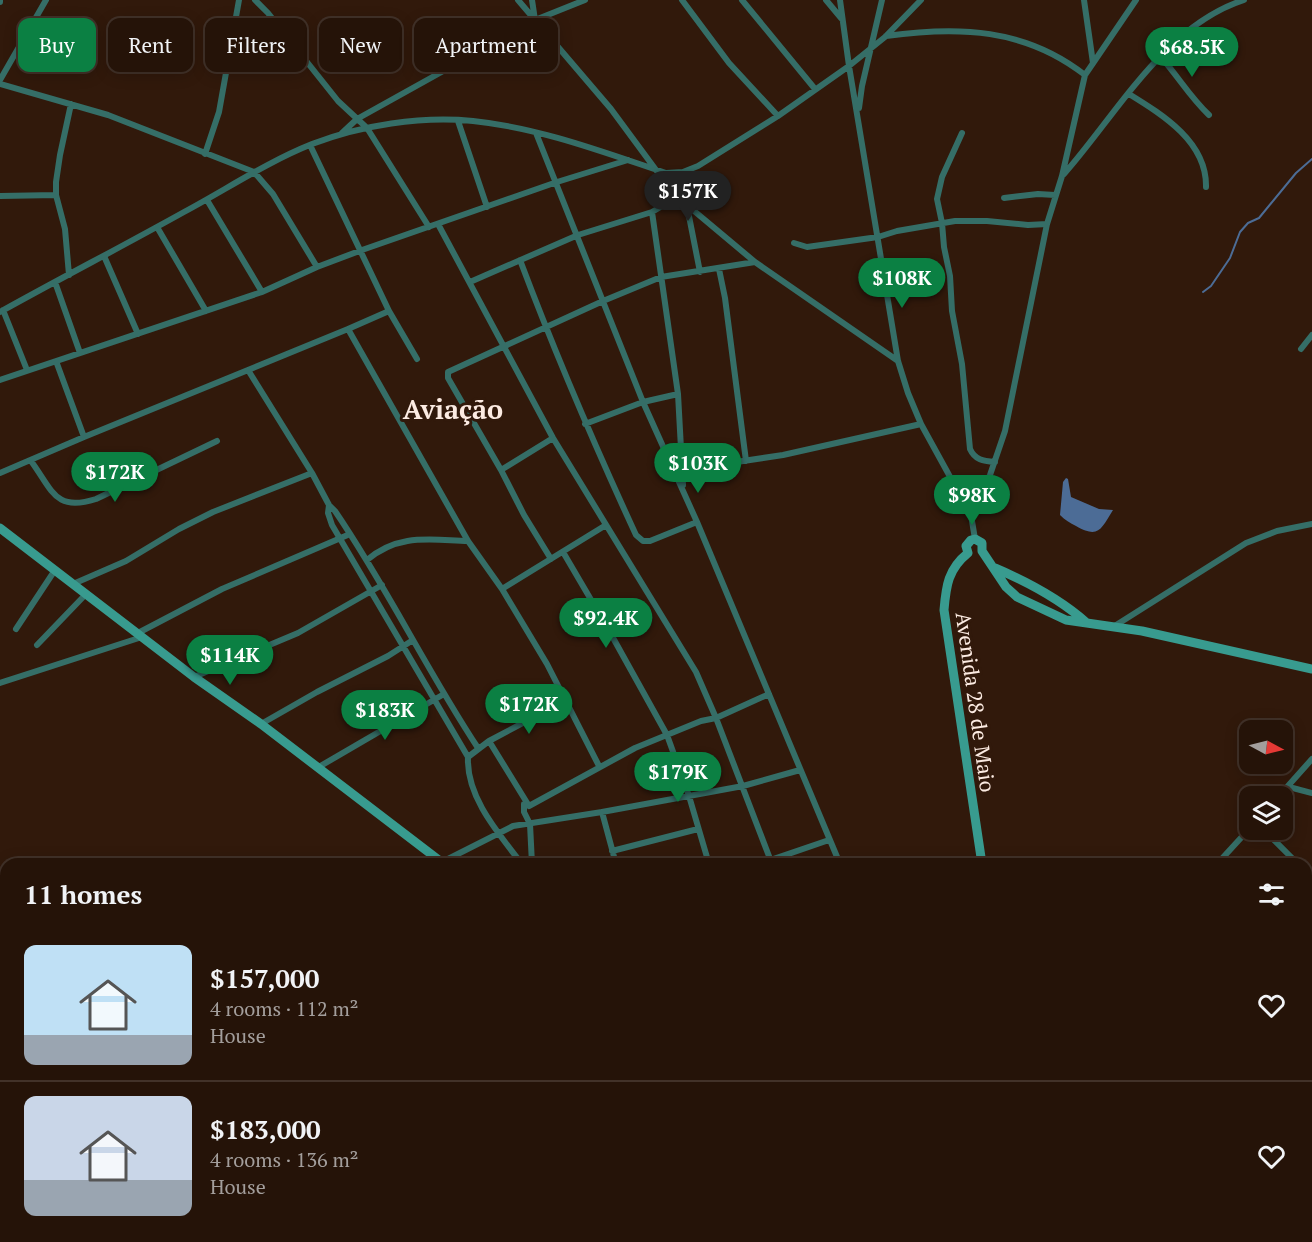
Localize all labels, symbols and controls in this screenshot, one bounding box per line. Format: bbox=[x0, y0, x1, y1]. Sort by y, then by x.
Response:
chip: Buy bbox=[18, 18, 96, 72]
chip: Rent bbox=[108, 18, 193, 72]
chip: Filters bbox=[205, 18, 307, 72]
chip: New bbox=[319, 18, 402, 72]
chip: Apartment bbox=[414, 18, 558, 72]
pin: $68.5K bbox=[1143, 27, 1241, 78]
text: $68.5K bbox=[1159, 33, 1225, 60]
pin: $157K bbox=[646, 171, 730, 222]
text: $157K bbox=[658, 177, 718, 204]
pin: $108K bbox=[860, 258, 944, 309]
text: $108K bbox=[872, 264, 932, 291]
district label: Aviação bbox=[403, 391, 503, 427]
pin: $103K bbox=[656, 443, 740, 494]
text: $103K bbox=[668, 449, 728, 476]
pin: $172K bbox=[73, 452, 157, 503]
text: $172K bbox=[85, 458, 145, 485]
pin: $98K bbox=[936, 475, 1008, 526]
text: $98K bbox=[948, 481, 996, 508]
pin: $92.4K bbox=[557, 598, 655, 649]
text: $92.4K bbox=[573, 604, 639, 631]
street label: Avenida 28 de Maio bbox=[950, 610, 1002, 794]
pin: $114K bbox=[188, 635, 272, 686]
text: $114K bbox=[200, 641, 260, 668]
pin: $172K bbox=[487, 684, 571, 735]
pin: $183K bbox=[343, 690, 427, 741]
text: $172K bbox=[499, 690, 559, 717]
text: $183K bbox=[355, 696, 415, 723]
north arrow bbox=[1239, 720, 1293, 774]
map controls bbox=[1239, 720, 1293, 840]
pin: $179K bbox=[636, 752, 720, 803]
text: $179K bbox=[648, 758, 708, 785]
button: layers bbox=[1239, 786, 1293, 840]
text: 11 homes bbox=[24, 877, 142, 911]
icon: filters bbox=[1255, 878, 1288, 911]
text: $157,000 bbox=[210, 961, 319, 995]
icon: home bbox=[72, 969, 144, 1041]
icon: heart bbox=[1255, 989, 1288, 1022]
text: 4 rooms · 112 m² bbox=[210, 995, 358, 1022]
text: House bbox=[210, 1022, 266, 1049]
text: $183,000 bbox=[210, 1112, 321, 1146]
icon: home bbox=[72, 1120, 144, 1192]
icon: heart bbox=[1255, 1140, 1288, 1173]
text: 4 rooms · 136 m² bbox=[210, 1146, 358, 1173]
text: House bbox=[210, 1173, 266, 1200]

